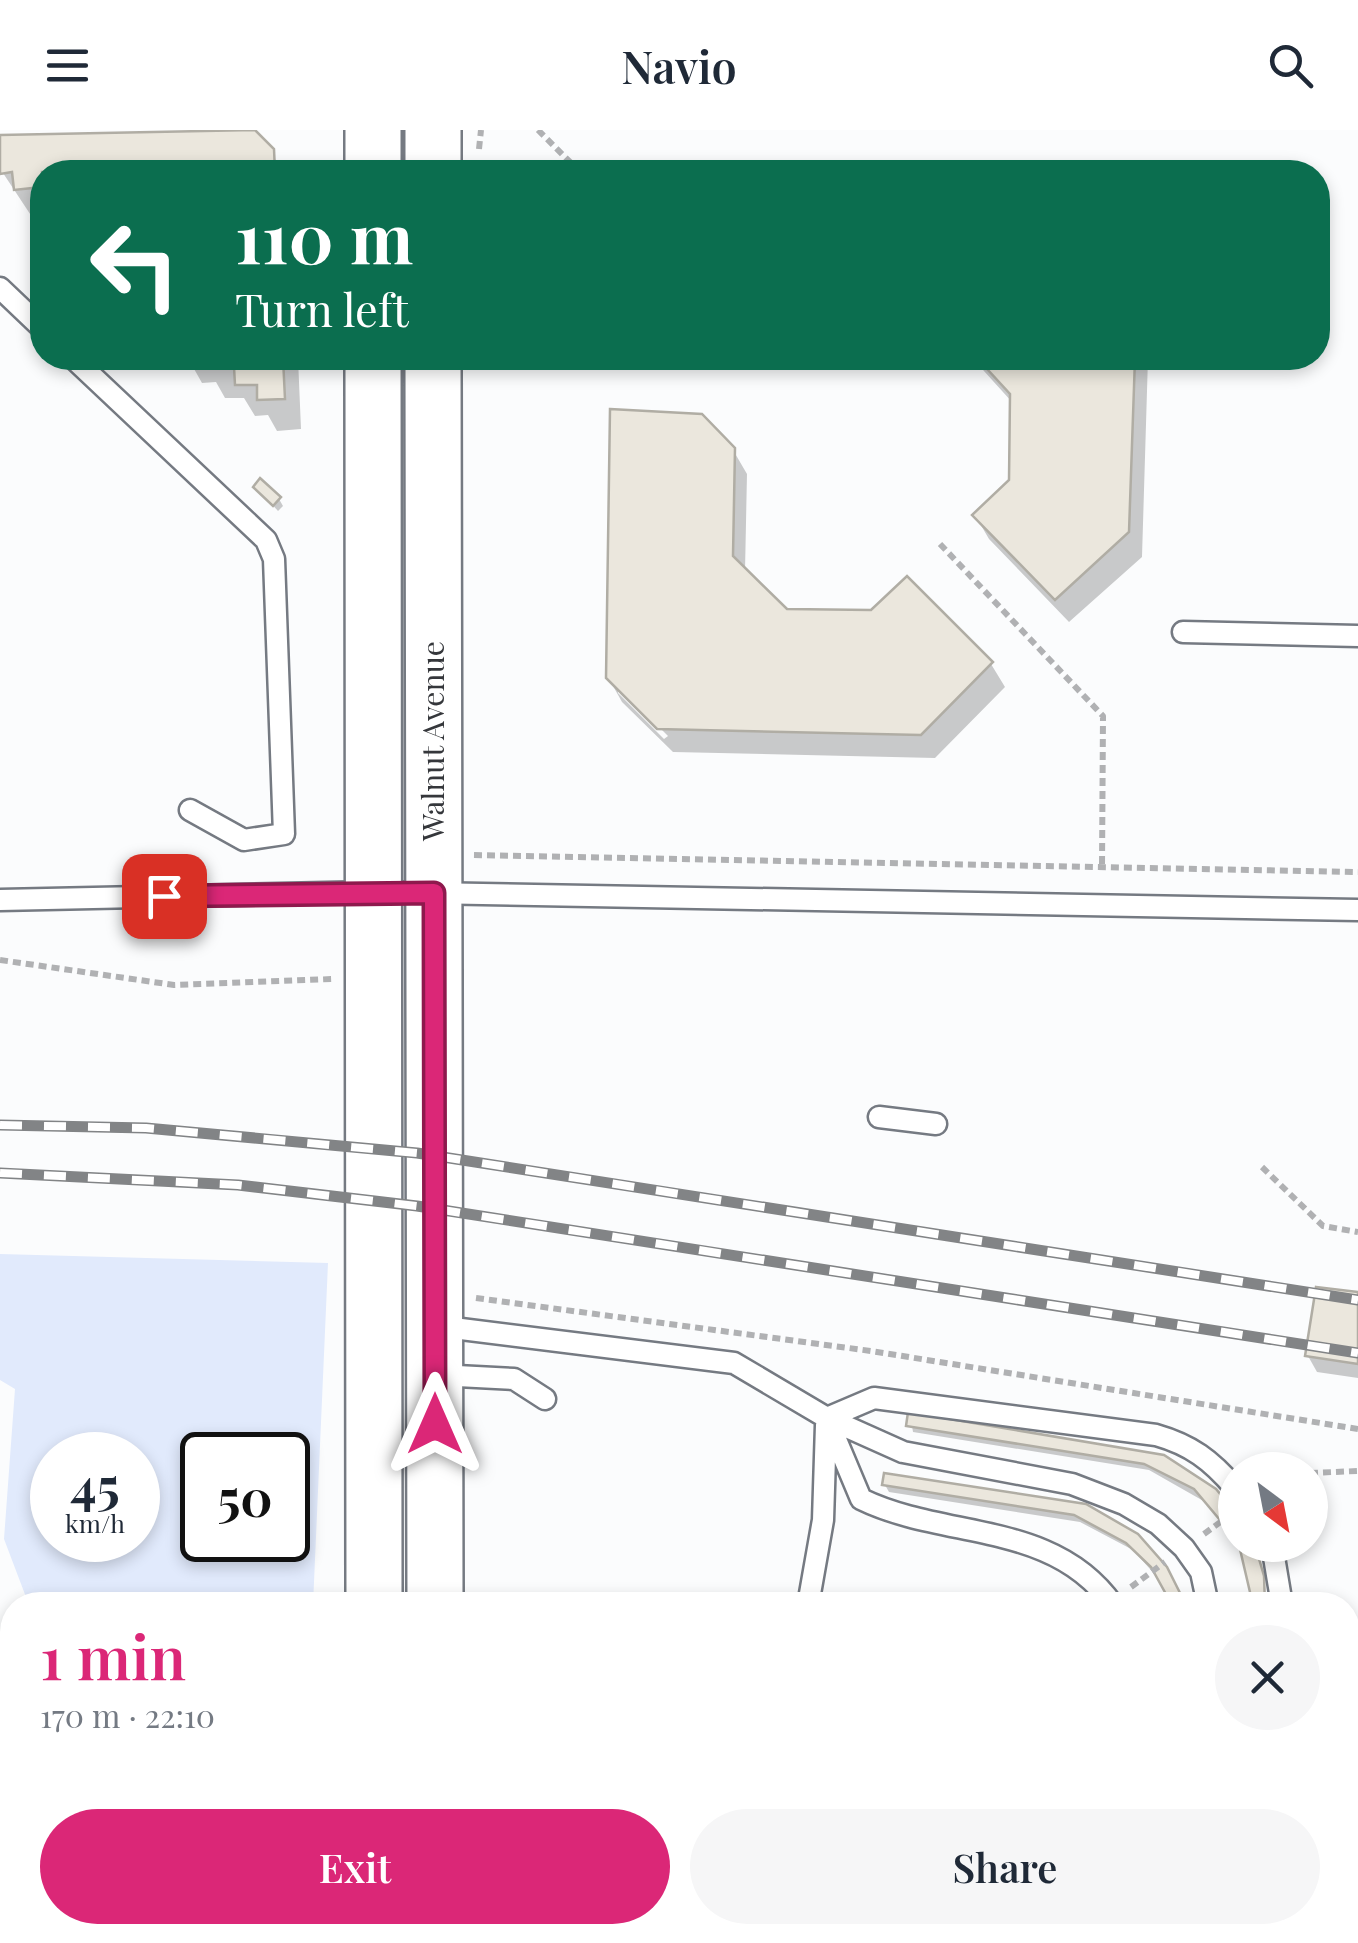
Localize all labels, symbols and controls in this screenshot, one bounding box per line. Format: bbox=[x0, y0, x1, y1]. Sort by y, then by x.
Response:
text: Navio bbox=[621, 35, 737, 95]
icon: menu bbox=[40, 38, 95, 93]
icon: search bbox=[1263, 38, 1318, 93]
text: 110 m bbox=[235, 188, 413, 282]
icon: left bbox=[70, 200, 200, 330]
text: Turn left bbox=[235, 278, 409, 338]
street label: Walnut Avenue bbox=[412, 641, 452, 842]
pin bbox=[122, 854, 207, 939]
icon: arrive bbox=[137, 869, 192, 924]
position arrow bbox=[383, 1372, 487, 1476]
speed limit sign: 50 bbox=[180, 1432, 310, 1562]
text: 45 bbox=[70, 1451, 120, 1518]
north arrow bbox=[1218, 1452, 1328, 1562]
map controls bbox=[1218, 1452, 1328, 1562]
text: km/h bbox=[65, 1506, 125, 1539]
text: 1 min bbox=[40, 1615, 186, 1695]
button: close bbox=[1215, 1625, 1320, 1730]
text: 170 m · 22:10 bbox=[40, 1693, 215, 1736]
button: Exit bbox=[40, 1809, 670, 1924]
button: Share bbox=[690, 1809, 1320, 1924]

